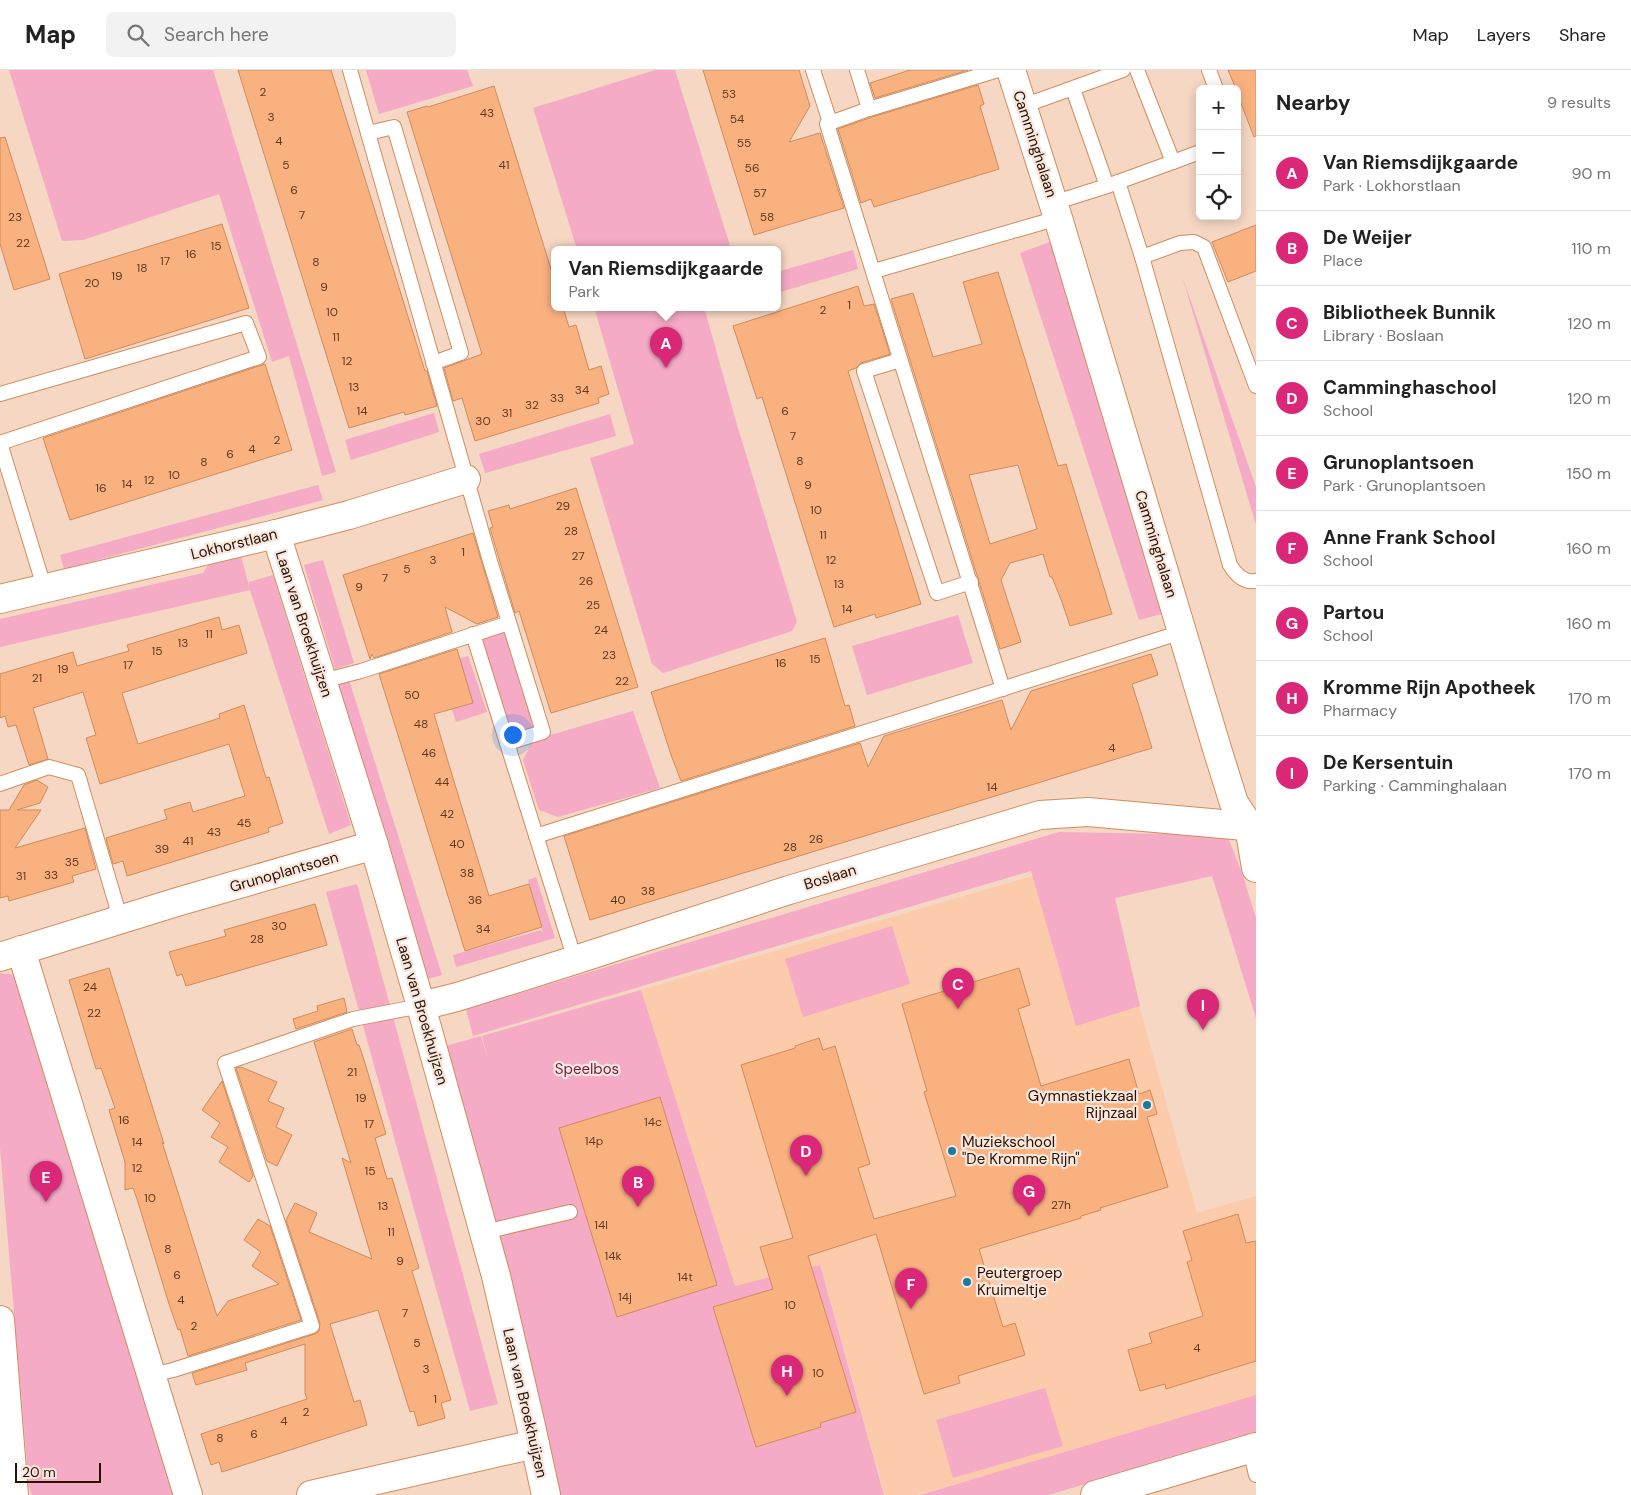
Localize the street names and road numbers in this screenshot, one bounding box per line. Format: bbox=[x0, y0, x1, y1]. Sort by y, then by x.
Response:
street label: Camminghalaan bbox=[1008, 88, 1062, 200]
street label: Camminghalaan bbox=[1130, 488, 1182, 600]
street label: Lokhorstlaan bbox=[189, 524, 279, 564]
street label: Laan van Broekhuijzen bbox=[271, 548, 337, 700]
street label: Grunoplantsoen bbox=[227, 847, 341, 897]
street label: Boslaan bbox=[801, 860, 859, 894]
street label: Laan van Broekhuijzen bbox=[391, 935, 453, 1087]
street label: Laan van Broekhuijzen bbox=[498, 1326, 552, 1480]

